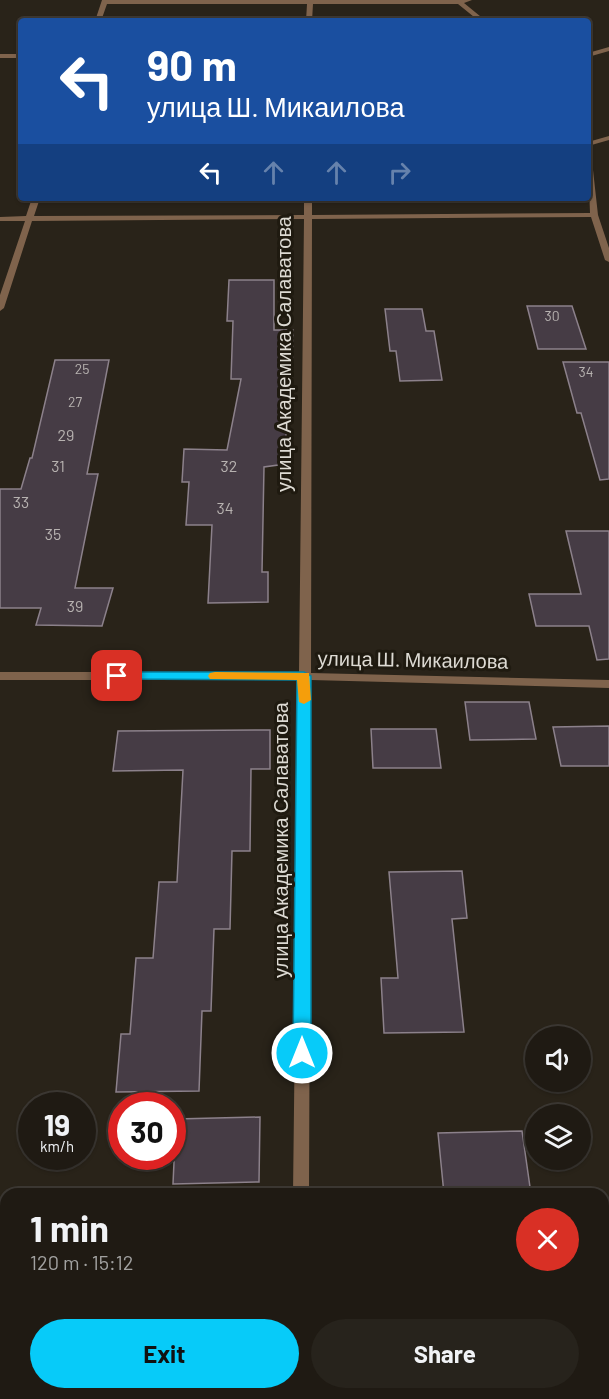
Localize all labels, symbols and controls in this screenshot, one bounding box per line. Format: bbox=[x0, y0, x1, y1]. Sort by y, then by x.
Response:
text: 90 m bbox=[147, 39, 237, 89]
icon: left bbox=[48, 42, 126, 120]
text: улица Ш. Микаилова bbox=[147, 90, 404, 122]
icon: left bbox=[194, 156, 227, 189]
icon: ahead bbox=[257, 156, 290, 189]
icon: ahead bbox=[320, 156, 353, 189]
icon: right bbox=[383, 156, 416, 189]
street label: улица Академика Салаватова bbox=[271, 215, 295, 492]
house number: 30 bbox=[544, 307, 560, 324]
house number: 25 bbox=[75, 360, 89, 377]
house number: 34 bbox=[579, 363, 593, 380]
house number: 27 bbox=[68, 393, 82, 410]
house number: 29 bbox=[58, 425, 74, 444]
house number: 31 bbox=[51, 456, 65, 475]
house number: 32 bbox=[221, 456, 237, 475]
house number: 33 bbox=[13, 492, 29, 511]
house number: 34 bbox=[216, 498, 234, 517]
house number: 35 bbox=[45, 524, 61, 543]
house number: 39 bbox=[67, 596, 83, 615]
street label: улица Ш. Микаилова bbox=[317, 645, 509, 673]
pin bbox=[91, 650, 142, 701]
icon: arrive bbox=[100, 659, 133, 692]
street label: улица Академика Салаватова bbox=[268, 701, 292, 978]
position arrow bbox=[270, 1021, 334, 1085]
map controls bbox=[525, 1026, 591, 1170]
button: sound bbox=[525, 1026, 591, 1092]
speed limit sign: 30 bbox=[108, 1092, 186, 1170]
button: layers bbox=[525, 1104, 591, 1170]
text: 19 bbox=[44, 1106, 70, 1142]
text: km/h bbox=[40, 1137, 74, 1155]
text: 1 min bbox=[30, 1206, 109, 1249]
button: close bbox=[516, 1208, 579, 1271]
text: 120 m · 15:12 bbox=[30, 1250, 134, 1274]
button: Exit bbox=[30, 1319, 299, 1388]
button: Share bbox=[311, 1319, 579, 1388]

